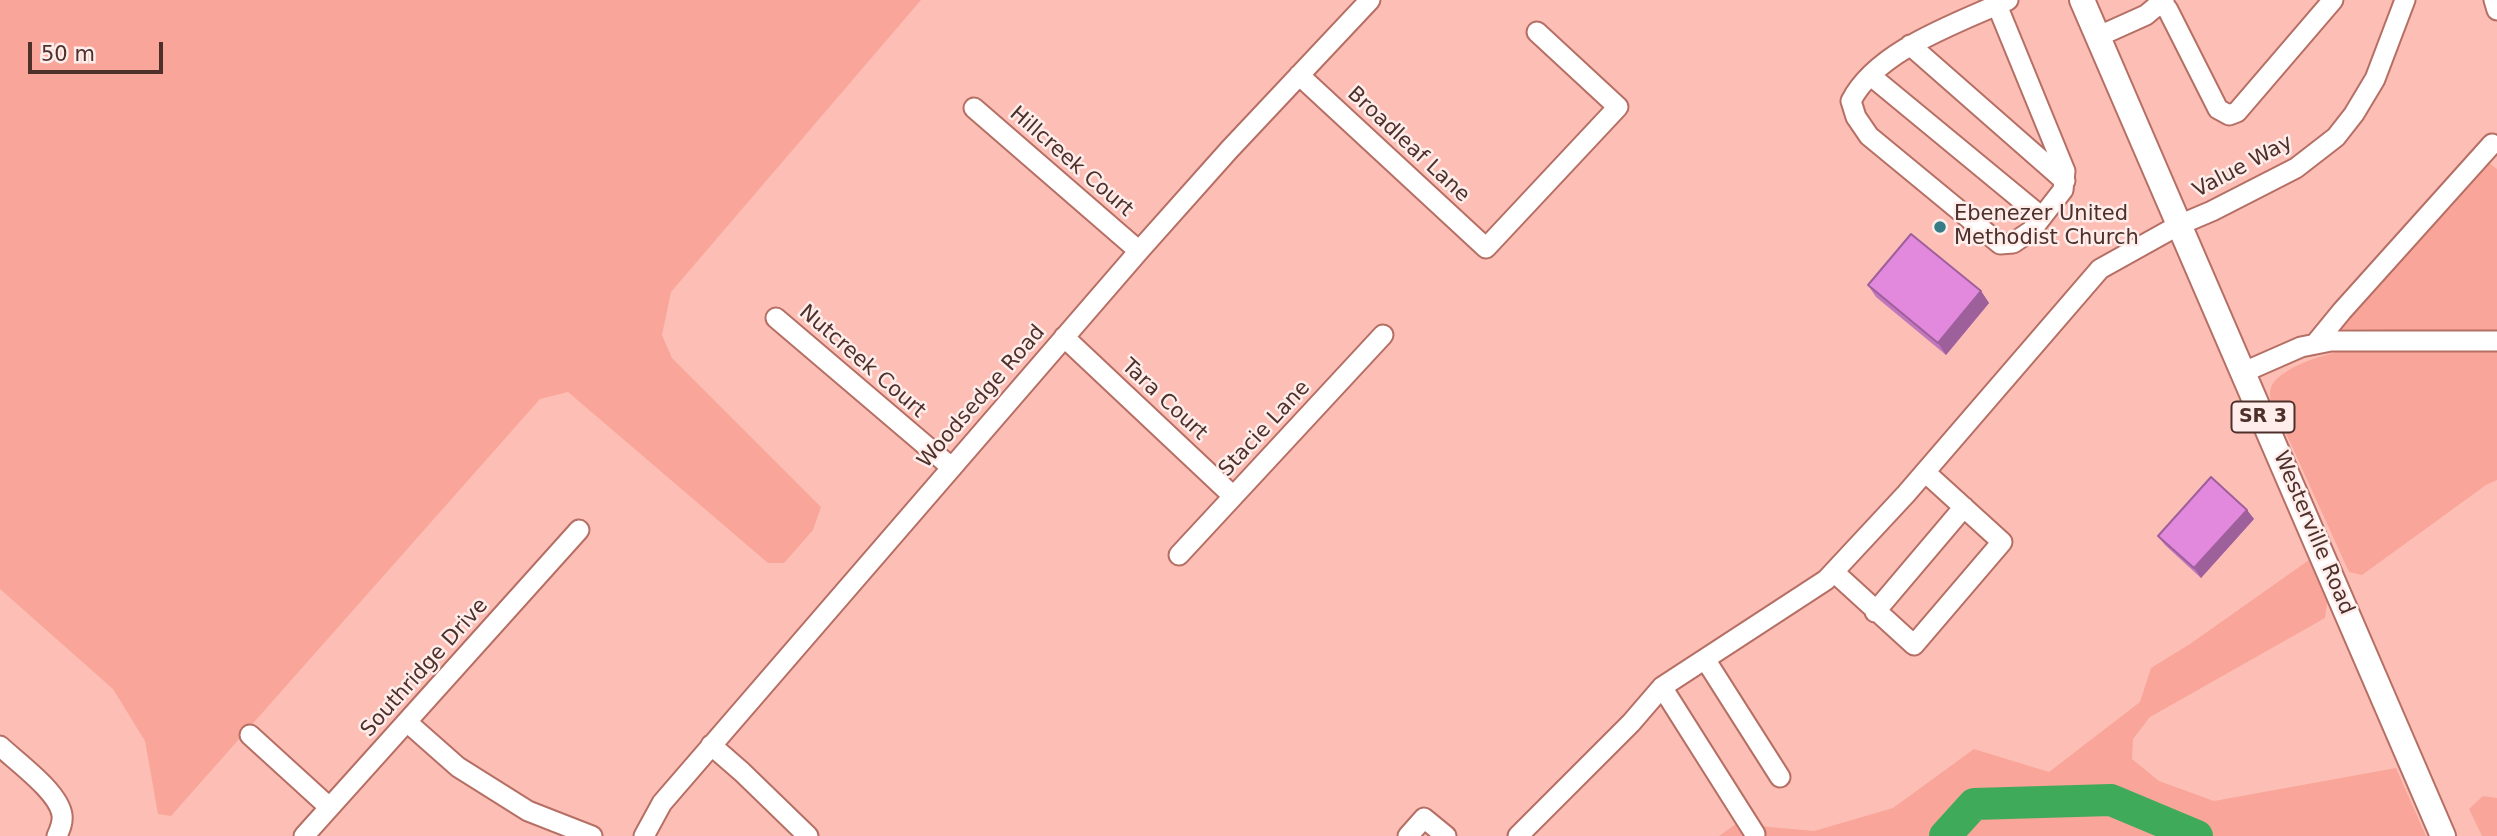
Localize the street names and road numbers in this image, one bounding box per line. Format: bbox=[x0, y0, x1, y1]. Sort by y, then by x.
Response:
street label: Broadleaf Lane bbox=[1342, 82, 1474, 208]
street label: Hillcreek Court bbox=[1004, 102, 1138, 222]
street label: Value Way bbox=[2189, 130, 2297, 204]
street label: Nutcreek Court bbox=[794, 300, 930, 424]
street label: Woodsedge Road bbox=[913, 320, 1051, 474]
street label: Tara Court bbox=[1116, 354, 1212, 446]
street label: Stacie Lane bbox=[1214, 376, 1316, 482]
road number: SR 3 bbox=[2232, 402, 2294, 432]
street label: Westerville Road bbox=[2267, 447, 2359, 619]
street label: Southridge Drive bbox=[356, 594, 494, 742]

